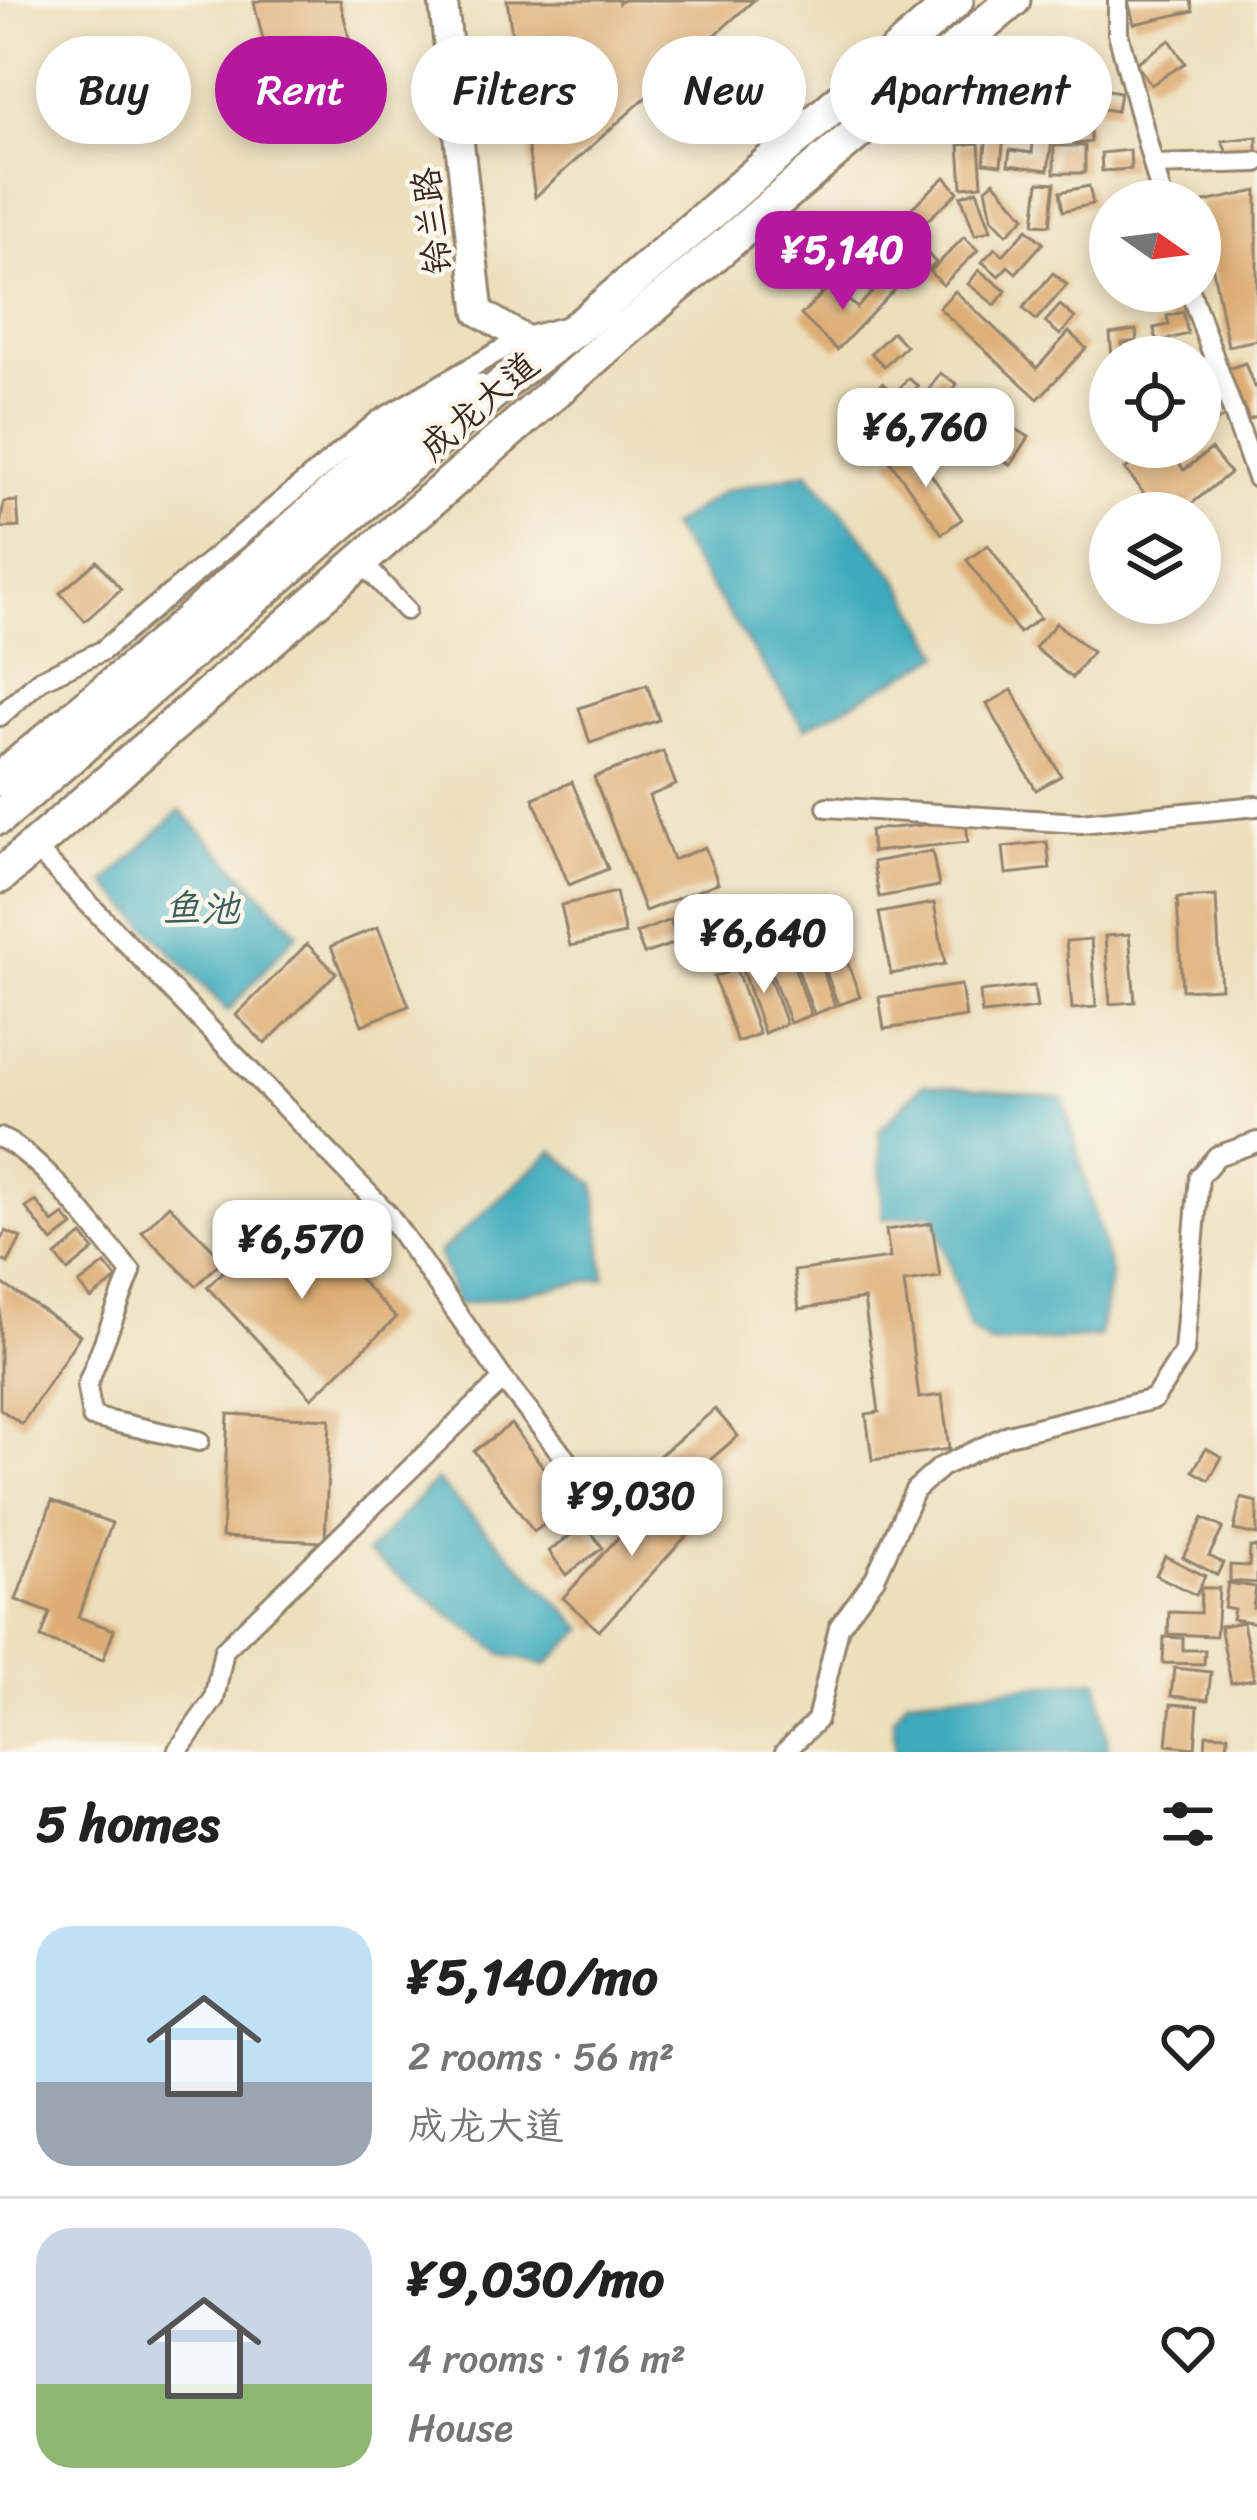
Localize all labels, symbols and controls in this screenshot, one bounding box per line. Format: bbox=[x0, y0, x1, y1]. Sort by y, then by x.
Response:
chip: Buy bbox=[36, 36, 191, 144]
chip: Rent bbox=[215, 36, 387, 144]
chip: Filters bbox=[411, 36, 618, 144]
chip: New bbox=[642, 36, 806, 144]
chip: Apartment bbox=[830, 36, 1112, 144]
street label: 铃兰路 bbox=[394, 163, 470, 279]
north arrow bbox=[1089, 180, 1221, 312]
map controls bbox=[1089, 180, 1221, 624]
pin: ¥5,140 bbox=[745, 211, 941, 313]
text: ¥5,140 bbox=[782, 215, 904, 284]
street label: 成龙大道 bbox=[404, 335, 554, 477]
button: locate bbox=[1089, 336, 1221, 468]
pin: ¥6,760 bbox=[828, 388, 1024, 490]
text: ¥6,760 bbox=[864, 392, 988, 461]
button: layers bbox=[1089, 492, 1221, 624]
water label: 鱼池 bbox=[162, 874, 242, 943]
pin: ¥6,640 bbox=[666, 894, 862, 996]
text: ¥6,640 bbox=[701, 898, 827, 967]
pin: ¥6,570 bbox=[204, 1200, 400, 1302]
text: ¥6,570 bbox=[239, 1204, 365, 1273]
pin: ¥9,030 bbox=[534, 1457, 730, 1559]
text: ¥9,030 bbox=[569, 1461, 695, 1530]
text: 5 homes bbox=[36, 1779, 219, 1869]
icon: filters bbox=[1155, 1791, 1221, 1857]
text: ¥5,140/mo bbox=[408, 1932, 658, 2022]
icon: home bbox=[132, 1974, 276, 2118]
icon: heart bbox=[1155, 2013, 1221, 2079]
text: 2 rooms · 56 m² bbox=[408, 2022, 674, 2091]
text: 成龙大道 bbox=[408, 2091, 564, 2160]
text: ¥9,030/mo bbox=[408, 2234, 664, 2324]
icon: home bbox=[132, 2276, 276, 2420]
icon: heart bbox=[1155, 2315, 1221, 2381]
text: 4 rooms · 116 m² bbox=[408, 2324, 686, 2393]
text: House bbox=[408, 2393, 513, 2462]

